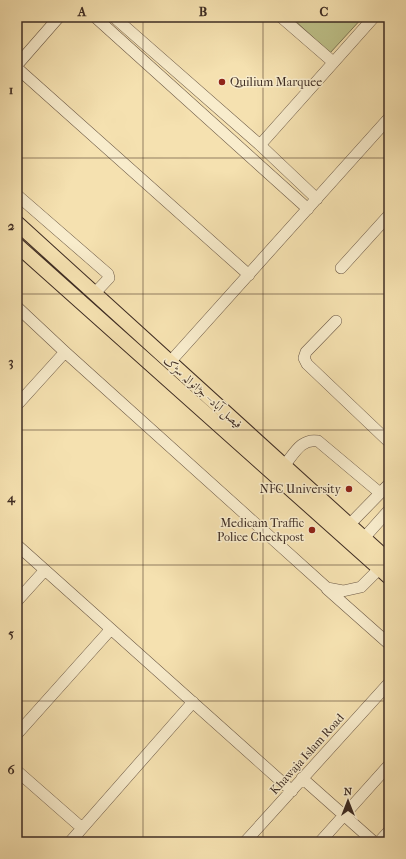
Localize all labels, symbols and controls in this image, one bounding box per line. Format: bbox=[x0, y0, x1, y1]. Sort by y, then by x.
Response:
text: A bbox=[77, 4, 87, 19]
text: B bbox=[199, 4, 208, 19]
text: C bbox=[320, 4, 329, 19]
place label: Quilium Marquee bbox=[230, 75, 322, 89]
marker: Quilium Marquee bbox=[217, 77, 227, 87]
text: 1 bbox=[9, 82, 14, 97]
text: 2 bbox=[8, 218, 15, 233]
street label: فیصل آباد– جڑانوالہ سڑک bbox=[159, 352, 246, 432]
text: 3 bbox=[8, 354, 14, 370]
place label: NFC University bbox=[260, 482, 342, 496]
marker: NFC University bbox=[344, 484, 354, 494]
text: 4 bbox=[6, 490, 16, 506]
place label: Medicam Traffic Police Checkpost bbox=[217, 516, 305, 544]
marker: Medicam Traffic Police Checkpost bbox=[307, 525, 317, 535]
text: 5 bbox=[8, 626, 14, 641]
street label: Khawaja Islam Road bbox=[267, 711, 347, 797]
text: 6 bbox=[7, 762, 15, 777]
north arrow bbox=[328, 781, 368, 821]
text: N bbox=[344, 785, 353, 798]

